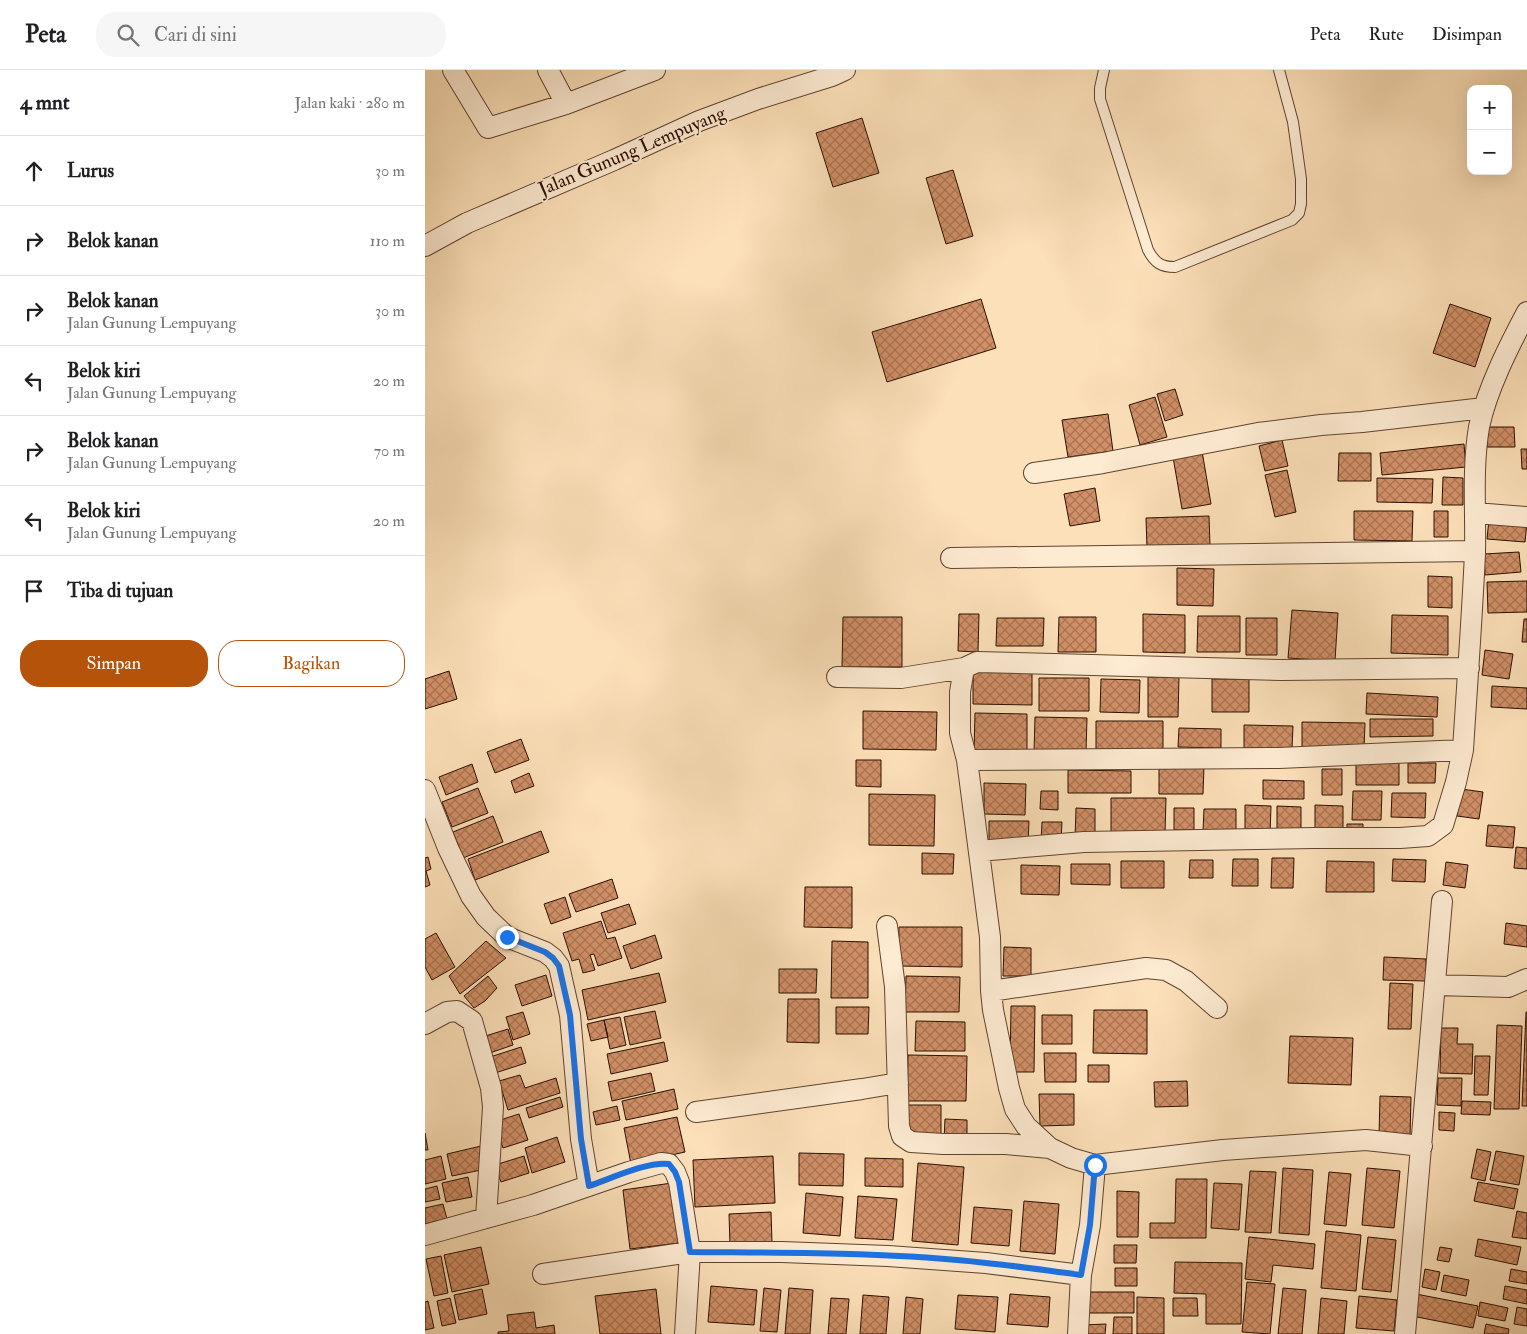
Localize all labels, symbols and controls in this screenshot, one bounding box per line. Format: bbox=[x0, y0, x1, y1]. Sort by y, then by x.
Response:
search box bbox=[96, 12, 446, 57]
text: Peta bbox=[25, 19, 66, 50]
icon: search bbox=[114, 21, 142, 49]
text: Cari di sini bbox=[154, 23, 237, 47]
text: Peta bbox=[1310, 23, 1341, 46]
text: Rute bbox=[1369, 23, 1404, 46]
text: Disimpan bbox=[1432, 23, 1502, 46]
map controls bbox=[1467, 85, 1512, 175]
button: + bbox=[1467, 85, 1512, 130]
text: 4 mnt bbox=[20, 89, 70, 116]
text: Jalan kaki · 280 m bbox=[295, 93, 405, 113]
street label: Jalan Gunung Lempuyang bbox=[534, 100, 730, 203]
button: − bbox=[1467, 130, 1512, 175]
icon: ahead bbox=[20, 157, 48, 185]
text: Lurus bbox=[67, 159, 114, 183]
text: 30 m bbox=[375, 161, 405, 181]
icon: right bbox=[20, 227, 48, 255]
text: Belok kanan bbox=[67, 229, 158, 253]
text: 110 m bbox=[370, 231, 405, 251]
text: Belok kanan bbox=[67, 289, 158, 313]
icon: right bbox=[20, 297, 48, 325]
text: 30 m bbox=[375, 301, 405, 321]
text: Jalan Gunung Lempuyang bbox=[67, 313, 236, 333]
text: Belok kiri bbox=[67, 359, 141, 383]
icon: left bbox=[20, 367, 48, 395]
text: 20 m bbox=[373, 371, 405, 391]
text: Jalan Gunung Lempuyang bbox=[67, 383, 236, 403]
text: Belok kanan bbox=[67, 429, 158, 453]
icon: right bbox=[20, 437, 48, 465]
text: 70 m bbox=[374, 441, 405, 461]
text: Jalan Gunung Lempuyang bbox=[67, 453, 236, 473]
text: Belok kiri bbox=[67, 499, 141, 523]
icon: left bbox=[20, 507, 48, 535]
text: 20 m bbox=[373, 511, 405, 531]
text: Jalan Gunung Lempuyang bbox=[67, 523, 236, 543]
icon: arrive bbox=[20, 577, 48, 605]
text: Tiba di tujuan bbox=[67, 579, 173, 603]
button: Simpan bbox=[20, 640, 208, 687]
button: Bagikan bbox=[218, 640, 405, 687]
route end bbox=[496, 926, 519, 949]
route start bbox=[1084, 1154, 1107, 1177]

